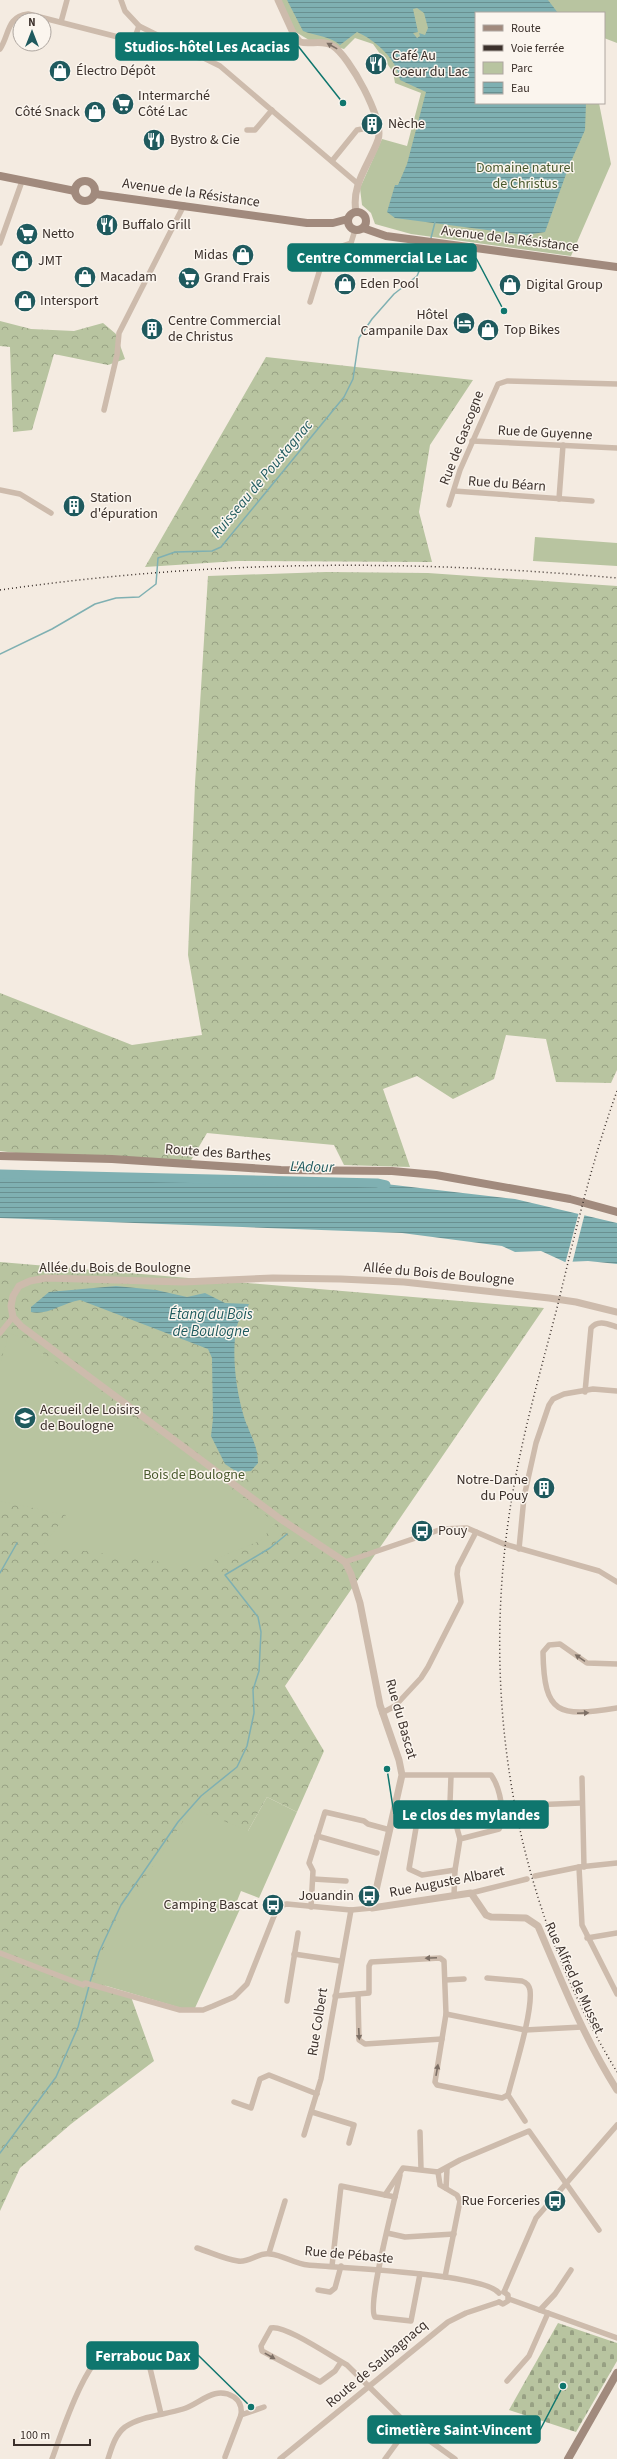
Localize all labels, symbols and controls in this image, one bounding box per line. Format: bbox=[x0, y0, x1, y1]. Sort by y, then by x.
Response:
north arrow bbox=[12, 12, 52, 52]
legend bbox=[475, 12, 605, 104]
text: N bbox=[28, 15, 36, 30]
text: Route bbox=[511, 20, 541, 37]
callout: Studios-hôtel Les Acacias bbox=[116, 33, 298, 60]
text: Studios-hôtel Les Acacias bbox=[124, 37, 290, 58]
text: Voie ferrée bbox=[511, 40, 564, 57]
one-way arrow bbox=[326, 43, 338, 50]
place label: Café Au Coeur du Lac bbox=[392, 46, 469, 82]
restaurant icon: Café Au Coeur du Lac bbox=[363, 51, 389, 77]
shop icon: Électro Dépôt bbox=[47, 58, 73, 84]
text: Parc bbox=[511, 60, 533, 77]
place label: Électro Dépôt bbox=[76, 61, 156, 81]
text: Eau bbox=[511, 80, 530, 97]
place label: Intermarché Côté Lac bbox=[138, 86, 210, 122]
supermarket icon: Intermarché Côté Lac bbox=[110, 91, 136, 117]
shop icon: Côté Snack bbox=[82, 99, 108, 125]
place label: Côté Snack bbox=[15, 102, 80, 122]
building icon: Nèche bbox=[359, 111, 385, 137]
place label: Nèche bbox=[388, 114, 425, 134]
restaurant icon: Bystro & Cie bbox=[141, 127, 167, 153]
place label: Bystro & Cie bbox=[170, 130, 240, 150]
park label: Domaine naturel de Christus bbox=[476, 158, 574, 194]
street label: Avenue de la Résistance bbox=[121, 173, 261, 213]
restaurant icon: Buffalo Grill bbox=[94, 212, 120, 238]
place label: Buffalo Grill bbox=[122, 215, 191, 235]
supermarket icon: Netto bbox=[14, 221, 40, 247]
street label: Avenue de la Résistance bbox=[440, 221, 580, 257]
place label: Netto bbox=[42, 224, 74, 244]
shop icon: Midas bbox=[230, 242, 256, 268]
callout: Centre Commercial Le Lac bbox=[288, 244, 476, 271]
place label: Midas bbox=[194, 245, 228, 265]
shop icon: JMT bbox=[9, 248, 35, 274]
text: Centre Commercial Le Lac bbox=[296, 248, 468, 269]
place label: JMT bbox=[38, 251, 63, 271]
shop icon: Macadam bbox=[72, 264, 98, 290]
supermarket icon: Grand Frais bbox=[176, 265, 202, 291]
place label: Macadam bbox=[100, 267, 157, 287]
place label: Grand Frais bbox=[204, 268, 270, 288]
shop icon: Eden Pool bbox=[332, 271, 358, 297]
shop icon: Digital Group bbox=[497, 272, 523, 298]
place label: Eden Pool bbox=[360, 274, 419, 294]
place label: Digital Group bbox=[526, 275, 603, 295]
shop icon: Intersport bbox=[12, 288, 38, 314]
place label: Intersport bbox=[40, 291, 99, 311]
place label: Hôtel Campanile Dax bbox=[360, 305, 449, 341]
hotel icon: Hôtel Campanile Dax bbox=[451, 310, 477, 336]
place label: Centre Commercial de Christus bbox=[168, 311, 281, 347]
building icon: Centre Commercial de Christus bbox=[139, 316, 165, 342]
shop icon: Top Bikes bbox=[475, 317, 501, 343]
place label: Top Bikes bbox=[504, 320, 560, 340]
street label: Rue de Gascogne bbox=[435, 388, 489, 488]
water label: Ruisseau de Poustagnac bbox=[206, 415, 318, 543]
street label: Rue de Guyenne bbox=[497, 421, 593, 445]
street label: Rue du Béarn bbox=[467, 471, 547, 497]
place label: Station d'épuration bbox=[90, 488, 158, 524]
building icon: Station d'épuration bbox=[61, 493, 87, 519]
street label: Route des Barthes bbox=[164, 1139, 272, 1167]
water label: L'Adour bbox=[290, 1156, 335, 1178]
street label: Allée du Bois de Boulogne bbox=[363, 1257, 515, 1291]
street label: Allée du Bois de Boulogne bbox=[39, 1258, 191, 1278]
water label: Étang du Bois de Boulogne bbox=[169, 1304, 253, 1342]
place label: Accueil de Loisirs de Boulogne bbox=[40, 1400, 140, 1436]
school or university icon: Accueil de Loisirs de Boulogne bbox=[12, 1405, 38, 1431]
park label: Bois de Boulogne bbox=[143, 1465, 245, 1485]
place label: Notre-Dame du Pouy bbox=[456, 1470, 528, 1506]
building icon: Notre-Dame du Pouy bbox=[531, 1475, 557, 1501]
bus stop icon: Pouy bbox=[409, 1518, 435, 1544]
place label: Pouy bbox=[438, 1521, 468, 1541]
one-way arrow bbox=[574, 1654, 585, 1662]
street label: Rue du Bascat bbox=[380, 1677, 422, 1762]
one-way arrow bbox=[577, 1709, 589, 1716]
callout: Le clos des mylandes bbox=[394, 1801, 548, 1828]
text: Le clos des mylandes bbox=[402, 1805, 540, 1826]
street label: Rue Auguste Albaret bbox=[388, 1861, 507, 1903]
bus stop icon: Jouandin bbox=[356, 1883, 382, 1909]
place label: Jouandin bbox=[299, 1886, 354, 1906]
bus stop icon: Camping Bascat bbox=[260, 1892, 286, 1918]
place label: Camping Bascat bbox=[164, 1895, 258, 1915]
street label: Rue Alfred de Musset bbox=[539, 1919, 609, 2037]
one-way arrow bbox=[425, 1955, 437, 1962]
street label: Rue Colbert bbox=[303, 1986, 333, 2058]
one-way arrow bbox=[356, 2028, 362, 2041]
one-way arrow bbox=[434, 2064, 440, 2076]
bus stop icon: Rue Forceries bbox=[542, 2188, 568, 2214]
place label: Rue Forceries bbox=[461, 2191, 540, 2211]
street label: Rue de Pébaste bbox=[304, 2241, 394, 2269]
street label: Route de Saubagnacq bbox=[322, 2315, 432, 2413]
callout: Ferrabouc Dax bbox=[87, 2342, 198, 2369]
text: Ferrabouc Dax bbox=[95, 2346, 191, 2367]
one-way arrow bbox=[264, 2352, 276, 2359]
callout: Cimetière Saint-Vincent bbox=[368, 2416, 540, 2443]
text: Cimetière Saint-Vincent bbox=[376, 2420, 532, 2441]
scale bar bbox=[14, 2421, 90, 2447]
text: 100 m bbox=[20, 2427, 50, 2444]

